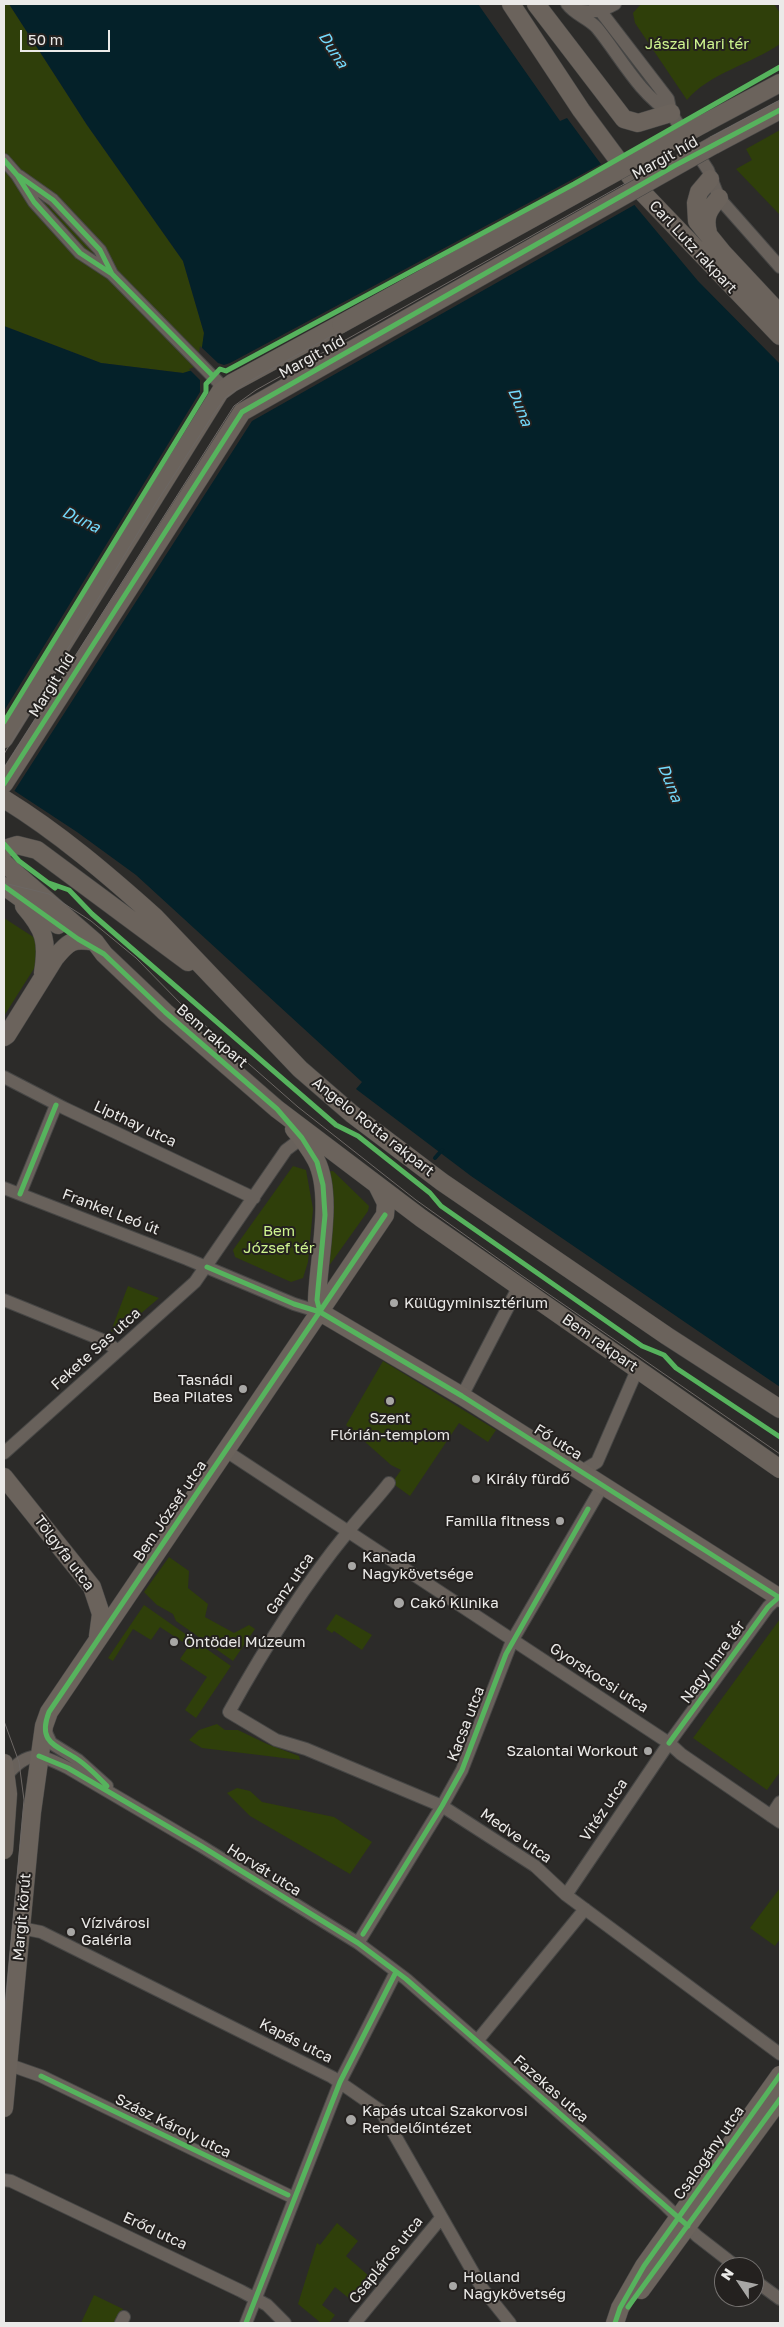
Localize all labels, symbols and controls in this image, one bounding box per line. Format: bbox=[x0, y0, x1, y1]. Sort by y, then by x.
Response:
scale bar bbox=[22, 20, 112, 52]
water label: Duna bbox=[314, 28, 352, 72]
text: 50 m bbox=[28, 30, 63, 48]
park label: Jászai Mari tér bbox=[645, 35, 749, 53]
street label: Margit híd bbox=[629, 133, 701, 183]
street label: Carl Lutz rakpart bbox=[645, 197, 741, 297]
street label: Margit híd bbox=[276, 332, 348, 382]
water label: Duna bbox=[504, 385, 536, 429]
water label: Duna bbox=[59, 503, 103, 537]
street label: Margit híd bbox=[25, 649, 79, 721]
water label: Duna bbox=[654, 761, 686, 805]
street label: Bem rakpart bbox=[173, 1000, 251, 1072]
street label: Angelo Rotta rakpart bbox=[308, 1074, 438, 1180]
street label: Lipthay utca bbox=[91, 1097, 179, 1151]
street label: Frankel Leó út bbox=[60, 1185, 162, 1239]
park label: Bem József tér bbox=[243, 1222, 315, 1257]
place label: Külügyminisztérium bbox=[404, 1294, 548, 1312]
marker: Külügyminisztérium bbox=[388, 1297, 400, 1309]
street label: Fekete Sas utca bbox=[48, 1304, 144, 1394]
street label: Bem rakpart bbox=[559, 1310, 641, 1376]
place label: Tasnádi Bea Pilates bbox=[152, 1371, 233, 1406]
marker: Tasnádi Bea Pilates bbox=[237, 1383, 249, 1395]
marker: Szent Flórián-templom bbox=[384, 1395, 396, 1407]
place label: Szent Flórián-templom bbox=[330, 1409, 450, 1444]
street label: Fő utca bbox=[531, 1420, 585, 1464]
street label: Bem József utca bbox=[129, 1457, 211, 1565]
place label: Király fürdő bbox=[486, 1470, 570, 1488]
marker: Király fürdő bbox=[470, 1473, 482, 1485]
street label: Tölgyfa utca bbox=[30, 1512, 98, 1594]
place label: Familia fitness bbox=[445, 1512, 550, 1530]
marker: Familia fitness bbox=[554, 1515, 566, 1527]
place label: Kanada Nagykövetsége bbox=[362, 1548, 474, 1583]
street label: Ganz utca bbox=[262, 1550, 318, 1618]
marker: Kanada Nagykövetsége bbox=[346, 1560, 358, 1572]
place label: Cakó Klinika bbox=[410, 1594, 499, 1612]
marker: Cakó Klinika bbox=[392, 1596, 406, 1610]
street label: Nagy Imre tér bbox=[677, 1617, 749, 1707]
place label: Öntödei Múzeum bbox=[184, 1633, 306, 1651]
marker: Öntödei Múzeum bbox=[168, 1636, 180, 1648]
street label: Gyorskocsi utca bbox=[546, 1639, 652, 1717]
street label: Kacsa utca bbox=[443, 1684, 489, 1764]
place label: Szalontai Workout bbox=[507, 1742, 638, 1760]
marker: Szalontai Workout bbox=[642, 1745, 654, 1757]
street label: Vitéz utca bbox=[576, 1775, 632, 1845]
street label: Medve utca bbox=[477, 1805, 555, 1867]
street label: Horvát utca bbox=[223, 1840, 305, 1900]
street label: Margit körút bbox=[9, 1872, 35, 1962]
place label: Vízivárosi Galéria bbox=[81, 1914, 150, 1949]
marker: Vízivárosi Galéria bbox=[65, 1926, 77, 1938]
street label: Kapás utca bbox=[256, 2015, 336, 2067]
street label: Fazekas utca bbox=[510, 2051, 592, 2127]
street label: Szász Károly utca bbox=[112, 2090, 234, 2162]
place label: Kapás utcai Szakorvosi Rendelőintézet bbox=[362, 2102, 528, 2137]
street label: Csalogány utca bbox=[670, 2102, 748, 2204]
marker: Kapás utcai Szakorvosi Rendelőintézet bbox=[344, 2113, 358, 2127]
street label: Erőd utca bbox=[120, 2208, 190, 2254]
street label: Csapláros utca bbox=[345, 2213, 427, 2307]
north arrow bbox=[714, 2257, 764, 2307]
text: N bbox=[717, 2265, 737, 2283]
place label: Holland Nagykövetség bbox=[463, 2268, 566, 2303]
marker: Holland Nagykövetség bbox=[447, 2280, 459, 2292]

